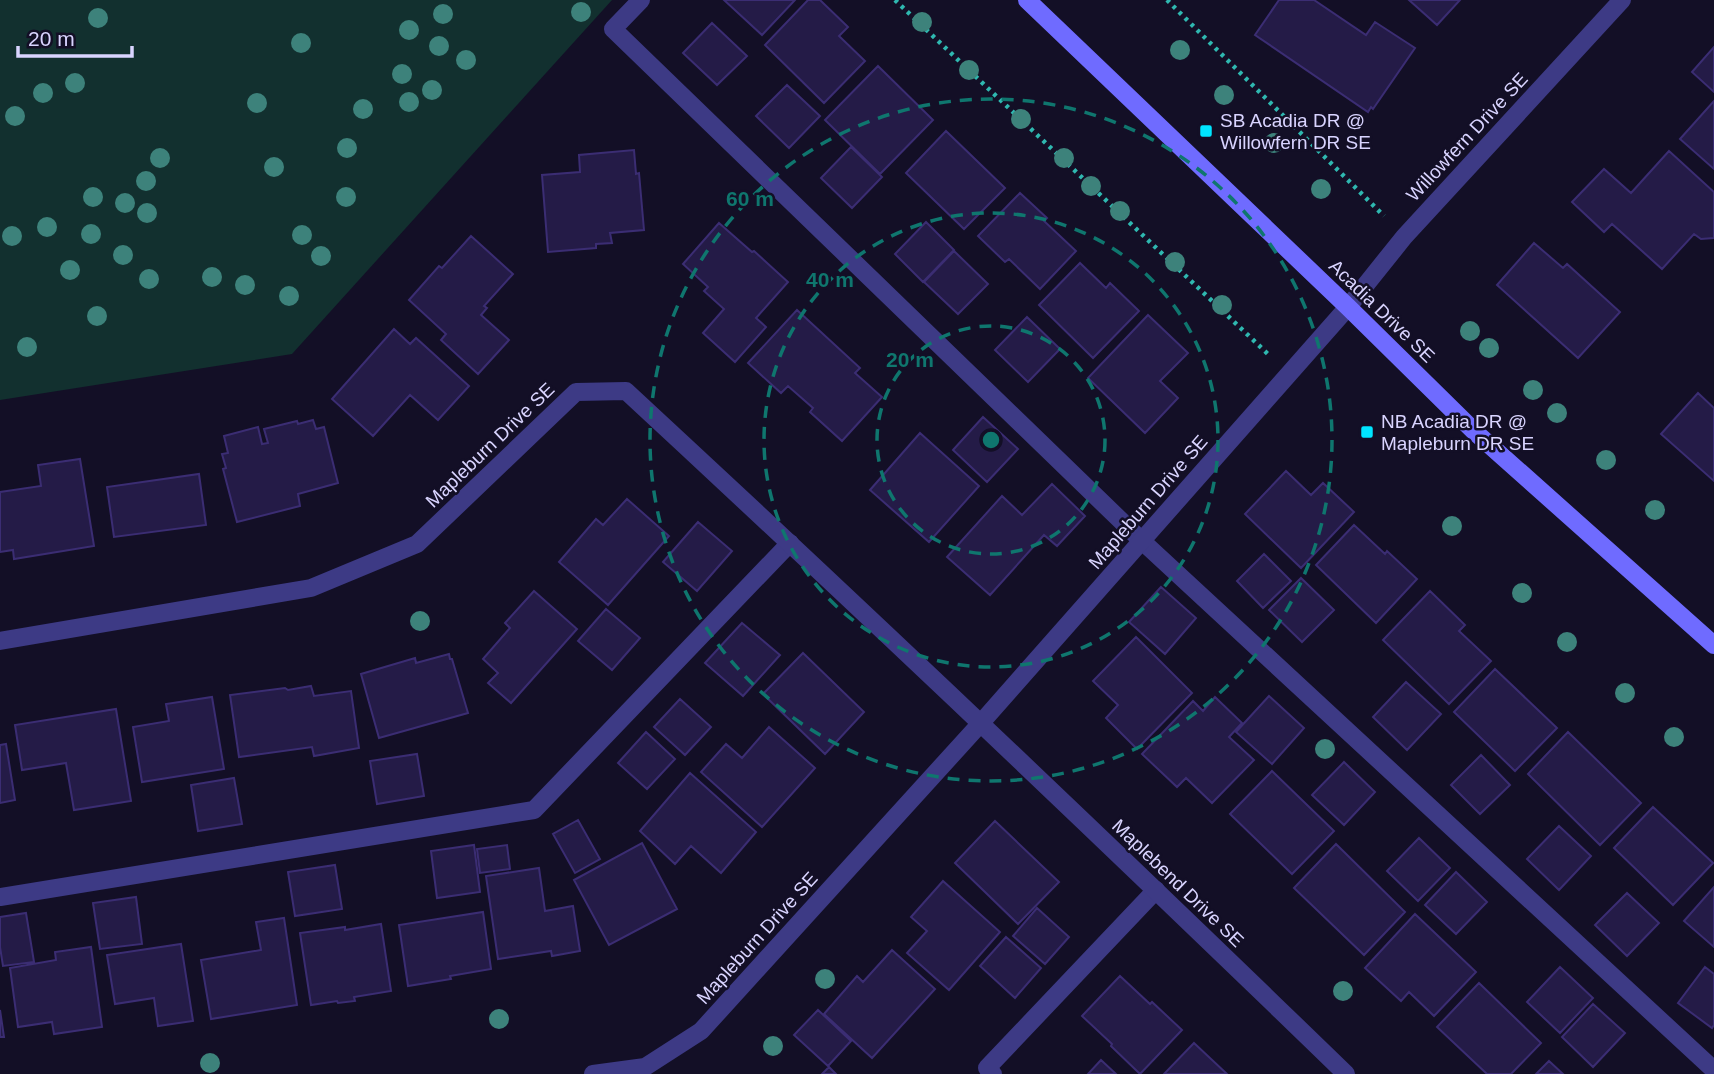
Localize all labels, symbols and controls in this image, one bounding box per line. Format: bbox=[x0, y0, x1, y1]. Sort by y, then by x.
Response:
scale bar bbox=[18, 14, 131, 58]
text: 20 m bbox=[28, 27, 75, 50]
street label: Willowfern Drive SE bbox=[1402, 68, 1532, 206]
place label: SB Acadia DR @ Willowfern DR SE bbox=[1220, 110, 1371, 153]
marker: SB Acadia DR @ Willowfern DR SE bbox=[1198, 123, 1214, 139]
text: 60 m bbox=[726, 187, 774, 210]
street label: Acadia Drive SE bbox=[1325, 255, 1439, 367]
text: 40 m bbox=[806, 268, 854, 291]
text: 20 m bbox=[886, 348, 934, 371]
street label: Mapleburn Drive SE bbox=[422, 378, 558, 512]
place label: NB Acadia DR @ Mapleburn DR SE bbox=[1381, 411, 1534, 454]
marker: NB Acadia DR @ Mapleburn DR SE bbox=[1359, 424, 1375, 440]
centre of rings bbox=[979, 428, 1003, 452]
street label: Mapleburn Drive SE bbox=[1084, 431, 1212, 573]
street label: Maplebend Drive SE bbox=[1108, 815, 1248, 951]
street label: Mapleburn Drive SE bbox=[692, 868, 822, 1008]

